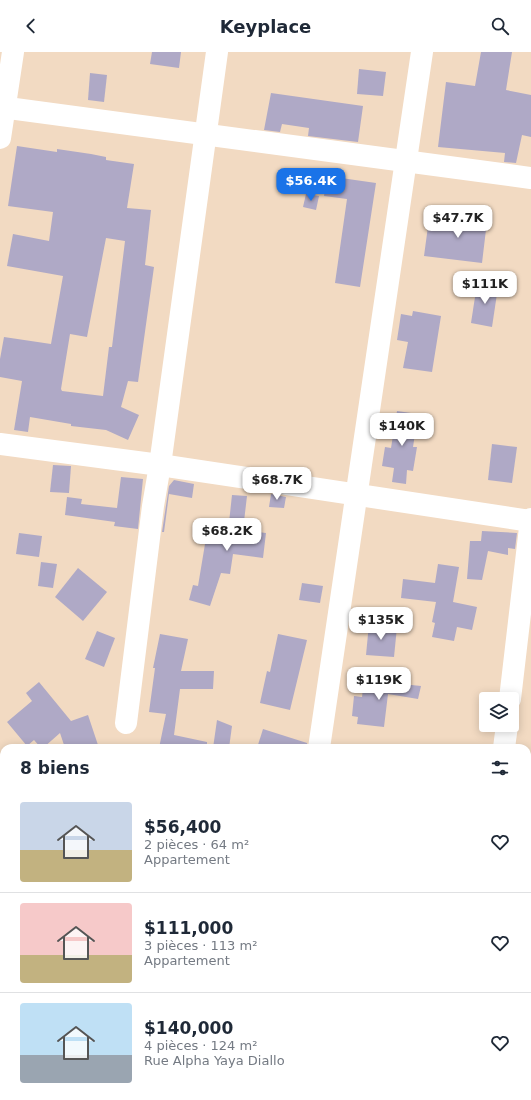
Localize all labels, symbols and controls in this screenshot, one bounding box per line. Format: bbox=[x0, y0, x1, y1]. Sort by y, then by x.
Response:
icon: back bbox=[20, 15, 42, 37]
icon: search bbox=[489, 15, 511, 37]
text: Keyplace bbox=[220, 16, 311, 37]
pin: $56.4K bbox=[278, 168, 344, 202]
text: $56.4K bbox=[285, 173, 337, 188]
pin: $47.7K bbox=[425, 205, 491, 239]
text: $47.7K bbox=[432, 210, 484, 225]
pin: $111K bbox=[457, 271, 513, 305]
text: $111K bbox=[462, 276, 508, 291]
pin: $140K bbox=[374, 413, 430, 447]
text: $140K bbox=[379, 418, 425, 433]
pin: $68.7K bbox=[244, 467, 310, 501]
text: $68.7K bbox=[251, 472, 303, 487]
pin: $68.2K bbox=[194, 518, 260, 552]
text: $68.2K bbox=[201, 523, 253, 538]
pin: $135K bbox=[353, 607, 409, 641]
text: $135K bbox=[358, 612, 404, 627]
pin: $119K bbox=[351, 667, 407, 701]
text: $119K bbox=[356, 672, 402, 687]
map controls bbox=[479, 692, 519, 732]
button: layers bbox=[479, 692, 519, 732]
icon: filters bbox=[489, 757, 511, 779]
text: 8 biens bbox=[20, 758, 90, 778]
text: $56,400 bbox=[144, 817, 221, 837]
icon: home bbox=[52, 818, 100, 866]
icon: heart bbox=[489, 831, 511, 853]
text: 2 pièces · 64 m² bbox=[144, 837, 249, 852]
text: Appartement bbox=[144, 852, 230, 867]
text: $111,000 bbox=[144, 918, 233, 938]
icon: home bbox=[52, 919, 100, 967]
icon: heart bbox=[489, 932, 511, 954]
text: 3 pièces · 113 m² bbox=[144, 938, 257, 953]
text: Appartement bbox=[144, 953, 230, 968]
text: $140,000 bbox=[144, 1018, 233, 1038]
icon: home bbox=[52, 1019, 100, 1067]
icon: heart bbox=[489, 1032, 511, 1054]
text: 4 pièces · 124 m² bbox=[144, 1038, 257, 1053]
text: Rue Alpha Yaya Diallo bbox=[144, 1053, 285, 1068]

